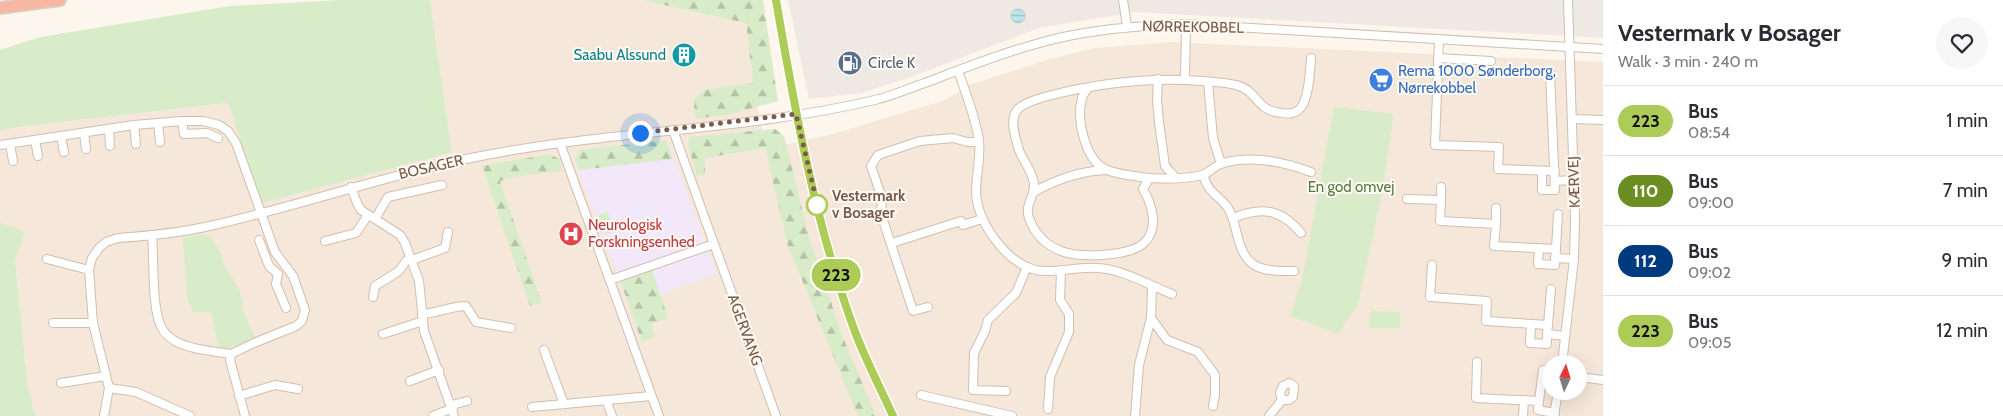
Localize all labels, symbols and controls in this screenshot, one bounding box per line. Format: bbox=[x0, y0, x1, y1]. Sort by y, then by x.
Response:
street label: NØRREKOBBEL bbox=[1142, 17, 1245, 37]
button: heart bbox=[1936, 17, 1988, 69]
text: Vestermark v Bosager bbox=[1618, 18, 1841, 47]
building icon: Saabu Alssund bbox=[671, 42, 697, 68]
place label: Saabu Alssund bbox=[574, 46, 666, 64]
fuel station icon: Circle K bbox=[837, 50, 863, 76]
text: Walk · 3 min · 240 m bbox=[1618, 52, 1758, 71]
place label: Circle K bbox=[868, 54, 916, 72]
place label: Rema 1000 Sønderborg, Nørrekobbel bbox=[1398, 62, 1556, 97]
supermarket icon: Rema 1000 Sønderborg, Nørrekobbel bbox=[1368, 67, 1394, 93]
text: Bus bbox=[1688, 100, 1718, 123]
text: 1 min bbox=[1946, 109, 1988, 132]
text: 223 bbox=[1631, 110, 1660, 132]
your location bbox=[628, 121, 653, 146]
text: 08:54 bbox=[1688, 123, 1730, 142]
street label: BOSAGER bbox=[397, 151, 465, 183]
street label: KÆRVEJ bbox=[1564, 156, 1584, 208]
text: Bus bbox=[1688, 170, 1718, 193]
park label: En god omvej bbox=[1308, 178, 1394, 196]
text: 7 min bbox=[1943, 179, 1988, 202]
text: 110 bbox=[1633, 180, 1659, 202]
place label: Vestermark v Bosager bbox=[832, 187, 906, 222]
text: 09:00 bbox=[1688, 193, 1734, 212]
marker: Vestermark v Bosager bbox=[806, 194, 828, 216]
place label: Neurologisk Forskningsenhed bbox=[588, 216, 695, 251]
hospital icon: Neurologisk Forskningsenhed bbox=[558, 221, 584, 247]
text: Bus bbox=[1688, 240, 1718, 263]
text: 9 min bbox=[1942, 249, 1988, 272]
text: 112 bbox=[1634, 250, 1657, 272]
line badge: 223 bbox=[807, 259, 865, 291]
text: 09:02 bbox=[1688, 263, 1731, 282]
text: 223 bbox=[822, 264, 850, 286]
street label: AGERVANG bbox=[724, 292, 766, 368]
text: Bus bbox=[1688, 310, 1718, 333]
text: 12 min bbox=[1936, 319, 1988, 342]
text: 223 bbox=[1631, 320, 1660, 342]
text: 09:05 bbox=[1688, 333, 1731, 352]
north arrow bbox=[1542, 355, 1588, 400]
map controls bbox=[1542, 355, 1587, 400]

